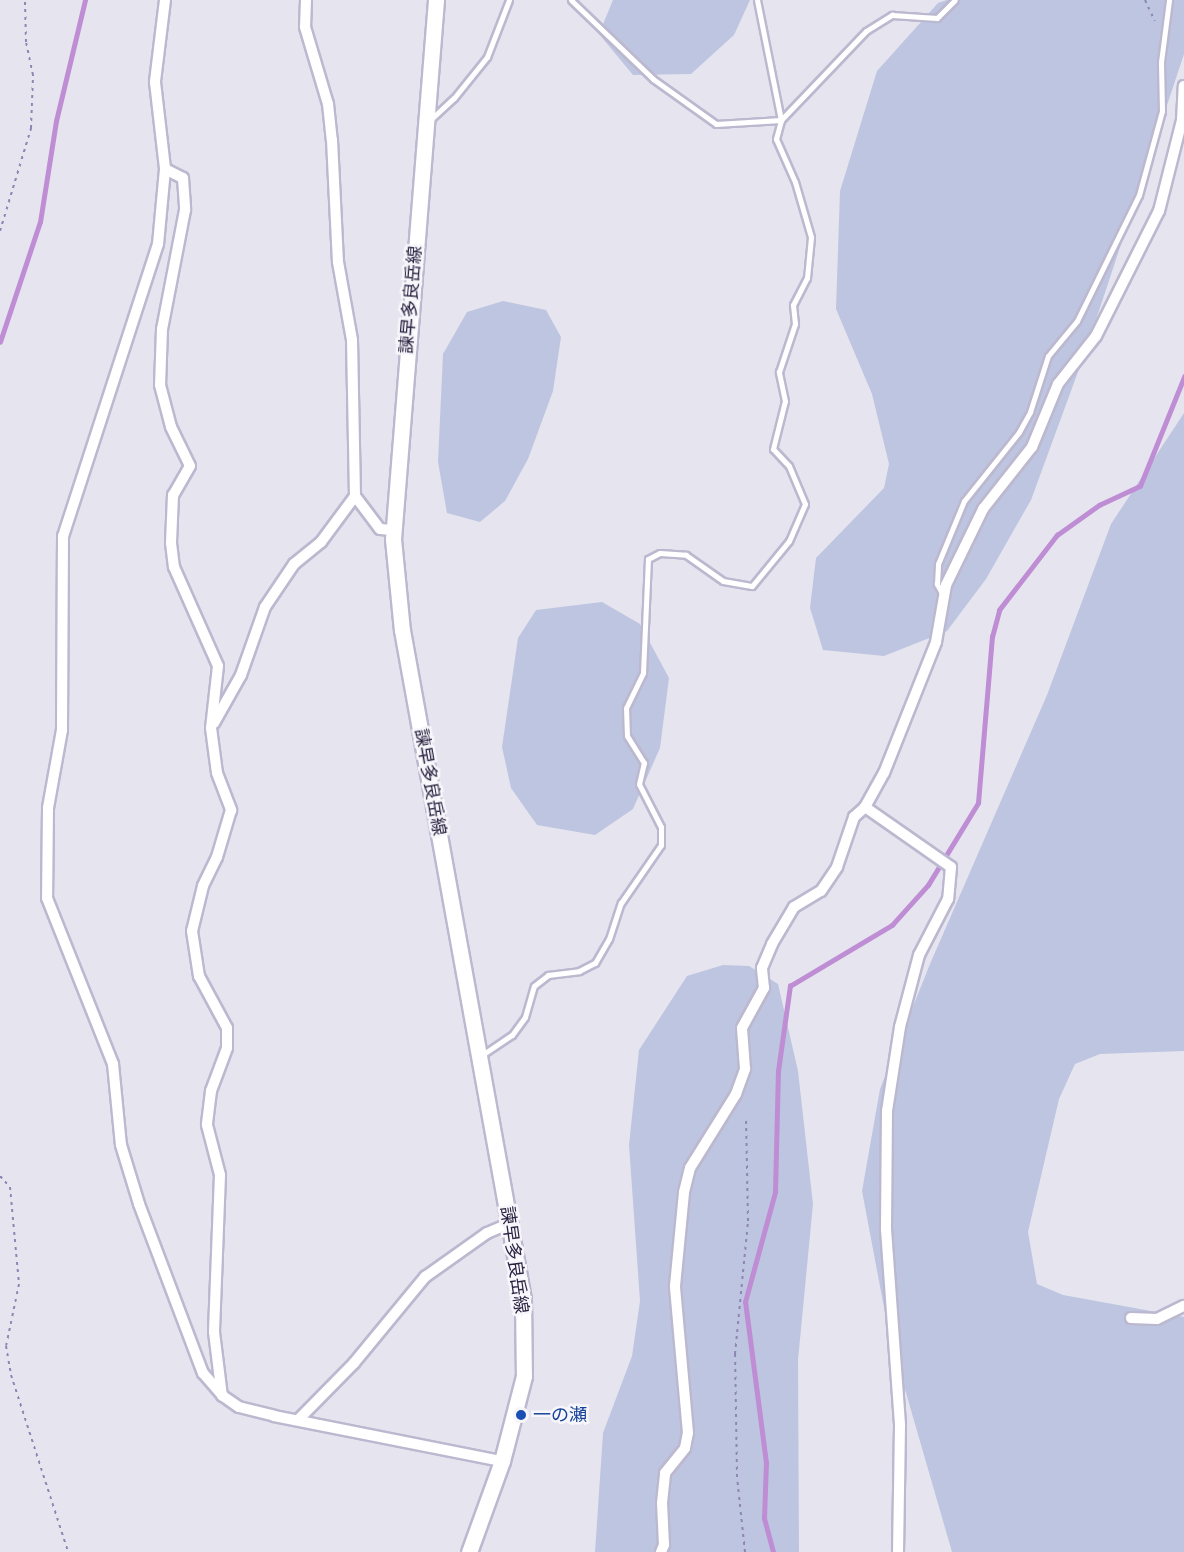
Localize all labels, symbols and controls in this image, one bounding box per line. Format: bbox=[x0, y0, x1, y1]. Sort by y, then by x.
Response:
street label: 諫早多良岳線 bbox=[396, 245, 426, 355]
street label: 諫早多良岳線 bbox=[410, 727, 450, 837]
street label: 諫早多良岳線 bbox=[496, 1205, 532, 1315]
place label: 一の瀬 bbox=[533, 1404, 587, 1426]
marker: 一の瀬 bbox=[514, 1408, 528, 1422]

